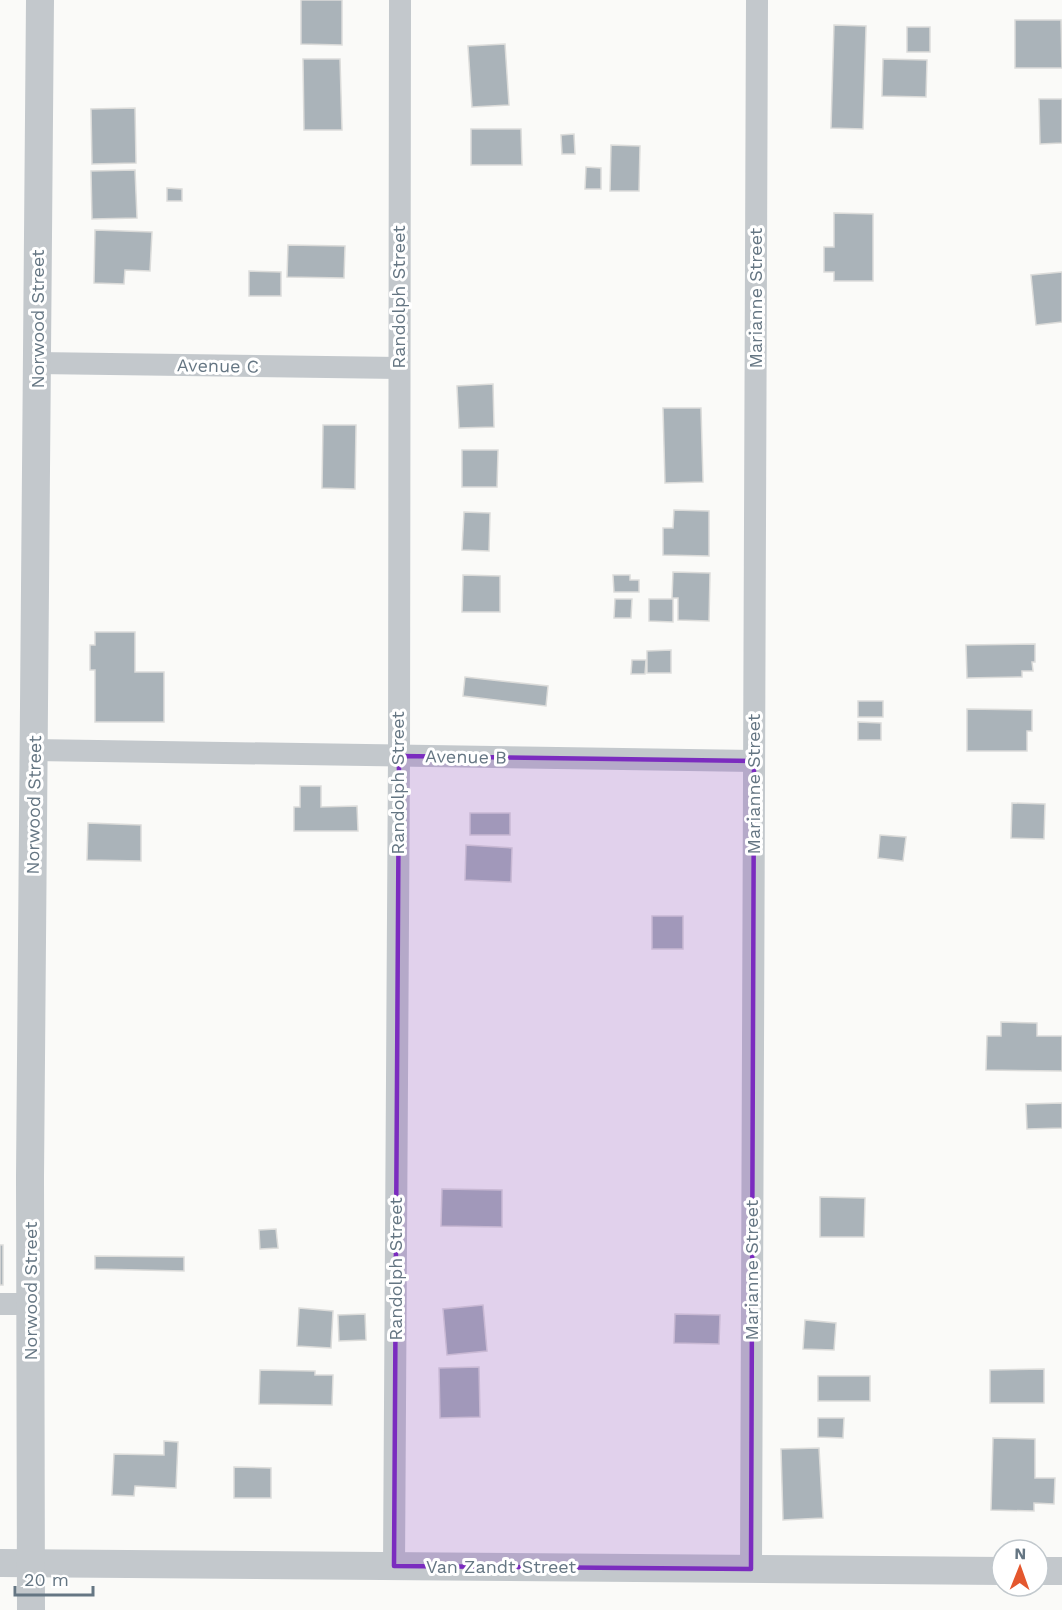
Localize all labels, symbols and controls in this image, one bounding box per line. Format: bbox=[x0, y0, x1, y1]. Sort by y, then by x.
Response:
street label: Randolph Street bbox=[388, 225, 409, 369]
street label: Marianne Street bbox=[745, 227, 766, 368]
street label: Norwood Street bbox=[27, 249, 48, 389]
street label: Avenue C bbox=[177, 354, 259, 377]
street label: Randolph Street bbox=[387, 711, 408, 855]
street label: Marianne Street bbox=[743, 713, 764, 854]
street label: Norwood Street bbox=[22, 735, 45, 875]
street label: Avenue B bbox=[425, 745, 507, 768]
street label: Randolph Street bbox=[385, 1197, 406, 1341]
street label: Marianne Street bbox=[741, 1199, 762, 1340]
street label: Norwood Street bbox=[20, 1221, 41, 1361]
north arrow bbox=[990, 1538, 1050, 1598]
text: N bbox=[1014, 1544, 1026, 1563]
street label: Van Zandt Street bbox=[426, 1556, 576, 1577]
scale bar bbox=[15, 1559, 93, 1597]
text: 20 m bbox=[24, 1569, 69, 1590]

